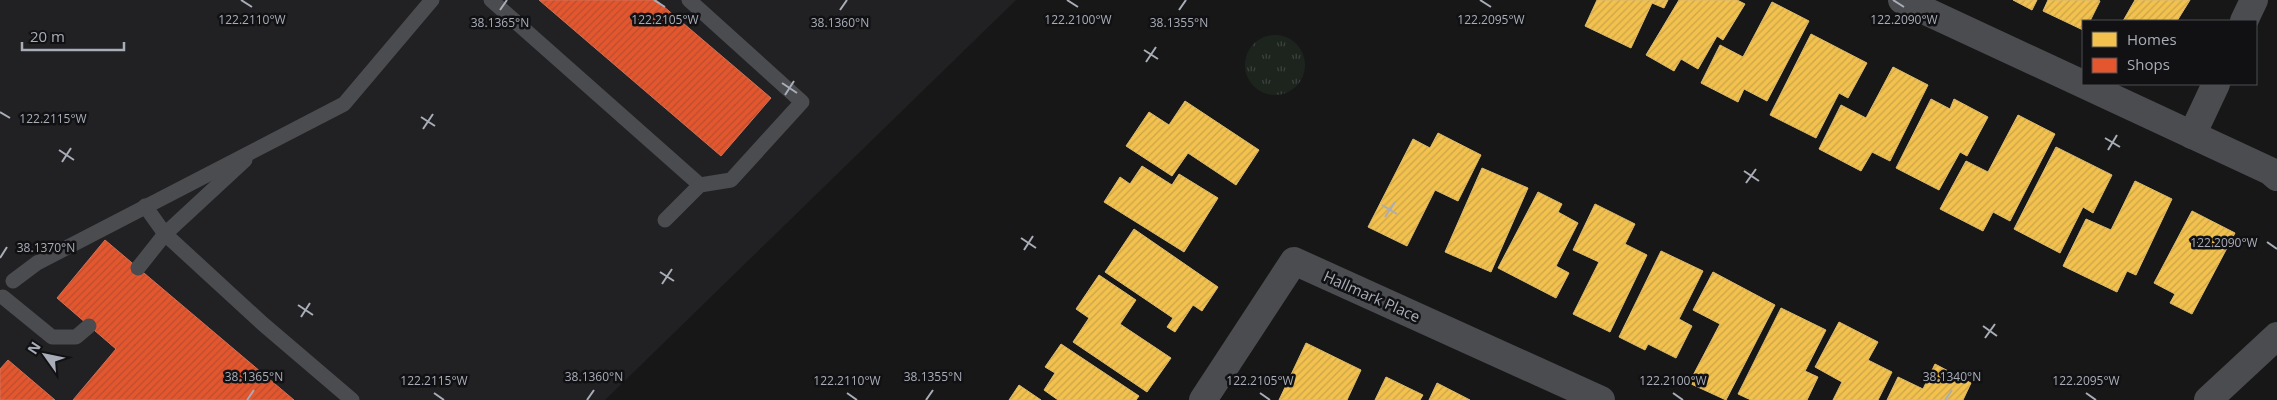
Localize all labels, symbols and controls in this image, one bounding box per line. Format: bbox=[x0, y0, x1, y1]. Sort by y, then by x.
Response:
text: 122.2110°W bbox=[218, 11, 286, 28]
text: 122.2105°W bbox=[631, 11, 699, 28]
text: 122.2100°W bbox=[1044, 11, 1112, 28]
text: 122.2095°W bbox=[1457, 11, 1525, 28]
text: 122.2090°W bbox=[1870, 11, 1938, 28]
text: 38.1365°N bbox=[471, 14, 529, 31]
text: 38.1360°N bbox=[811, 14, 869, 31]
text: 38.1355°N bbox=[1150, 14, 1208, 31]
scale bar bbox=[22, 20, 125, 52]
legend bbox=[2082, 20, 2257, 85]
text: 20 m bbox=[30, 26, 65, 46]
text: Homes bbox=[2127, 29, 2177, 49]
text: Shops bbox=[2127, 54, 2170, 74]
text: 122.2115°W bbox=[19, 110, 87, 127]
text: 122.2090°W bbox=[2190, 234, 2258, 251]
text: 38.1370°N bbox=[17, 239, 75, 256]
street label: Hallmark Place bbox=[1320, 266, 1424, 326]
north arrow bbox=[20, 330, 70, 380]
text: N bbox=[23, 338, 45, 358]
text: 38.1365°N bbox=[225, 368, 283, 385]
text: 38.1360°N bbox=[565, 368, 623, 385]
text: 38.1355°N bbox=[904, 368, 962, 385]
text: 38.1340°N bbox=[1923, 368, 1981, 385]
text: 122.2115°W bbox=[400, 372, 468, 389]
text: 122.2110°W bbox=[813, 372, 881, 389]
text: 122.2105°W bbox=[1226, 372, 1294, 389]
text: 122.2100°W bbox=[1639, 372, 1707, 389]
text: 122.2095°W bbox=[2052, 372, 2120, 389]

